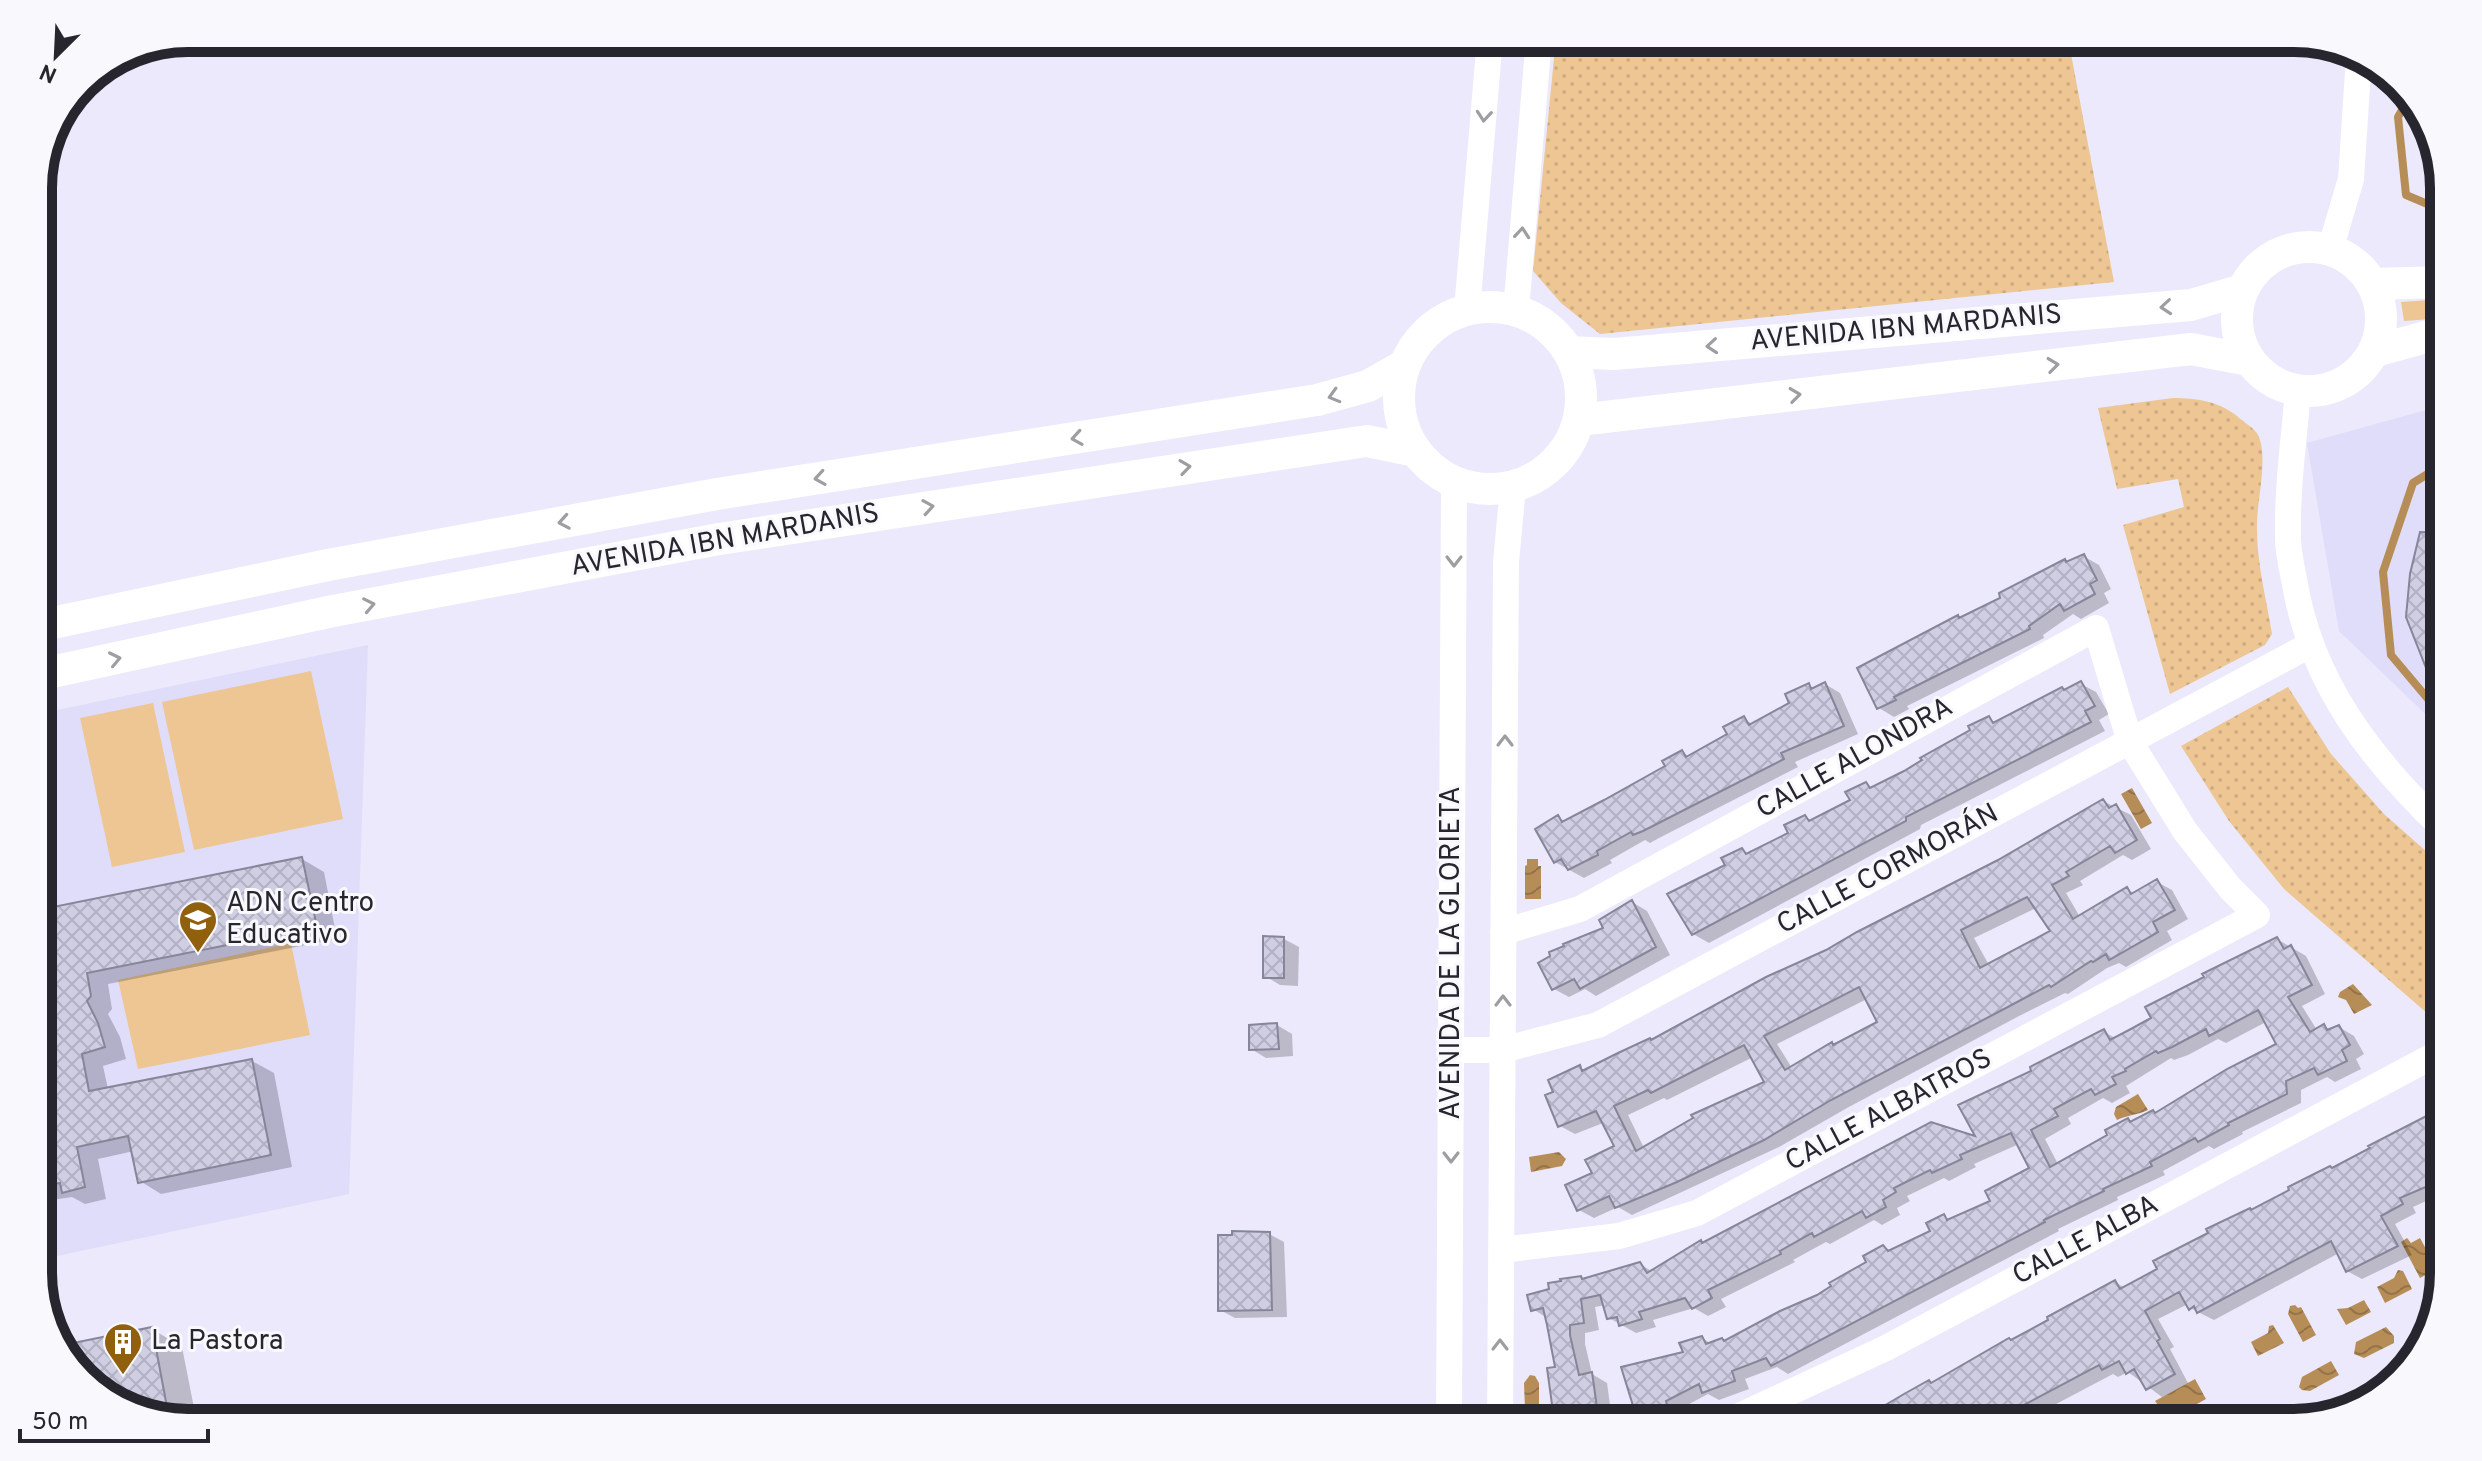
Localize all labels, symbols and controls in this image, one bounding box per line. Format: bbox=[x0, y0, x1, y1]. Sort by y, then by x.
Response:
north arrow bbox=[16, 16, 96, 96]
text: N bbox=[36, 56, 62, 88]
one-way arrow bbox=[1475, 110, 1492, 123]
one-way arrow bbox=[1514, 226, 1531, 239]
street label: AVENIDA IBN MARDANIS bbox=[1749, 297, 2063, 361]
one-way arrow bbox=[2159, 298, 2172, 315]
one-way arrow bbox=[1705, 337, 1718, 354]
one-way arrow bbox=[2047, 356, 2060, 373]
one-way arrow bbox=[1327, 386, 1341, 403]
one-way arrow bbox=[1788, 387, 1802, 404]
one-way arrow bbox=[1070, 429, 1084, 446]
one-way arrow bbox=[1178, 459, 1192, 476]
one-way arrow bbox=[814, 469, 827, 486]
street label: AVENIDA IBN MARDANIS bbox=[568, 496, 882, 586]
one-way arrow bbox=[921, 499, 935, 516]
one-way arrow bbox=[557, 513, 571, 530]
one-way arrow bbox=[1445, 555, 1463, 568]
one-way arrow bbox=[362, 597, 376, 614]
one-way arrow bbox=[107, 651, 121, 668]
street label: CALLE ALONDRA bbox=[1750, 690, 1960, 828]
one-way arrow bbox=[1496, 734, 1514, 747]
street label: AVENIDA DE LA GLORIETA bbox=[1434, 786, 1470, 1120]
street label: CALLE CORMORÁN bbox=[1770, 795, 2005, 944]
place label: ADN Centro Educativo bbox=[226, 886, 374, 954]
school or university icon: ADN Centro Educativo bbox=[177, 899, 219, 954]
one-way arrow bbox=[1494, 994, 1512, 1007]
street label: CALLE ALBATROS bbox=[1779, 1041, 1999, 1181]
one-way arrow bbox=[1442, 1151, 1460, 1164]
street label: CALLE ALBA bbox=[2007, 1188, 2165, 1294]
building icon: La Pastora bbox=[102, 1321, 144, 1376]
place label: La Pastora bbox=[151, 1324, 283, 1360]
one-way arrow bbox=[1492, 1338, 1509, 1351]
scale bar bbox=[20, 1393, 208, 1443]
text: 50 m bbox=[32, 1408, 88, 1438]

